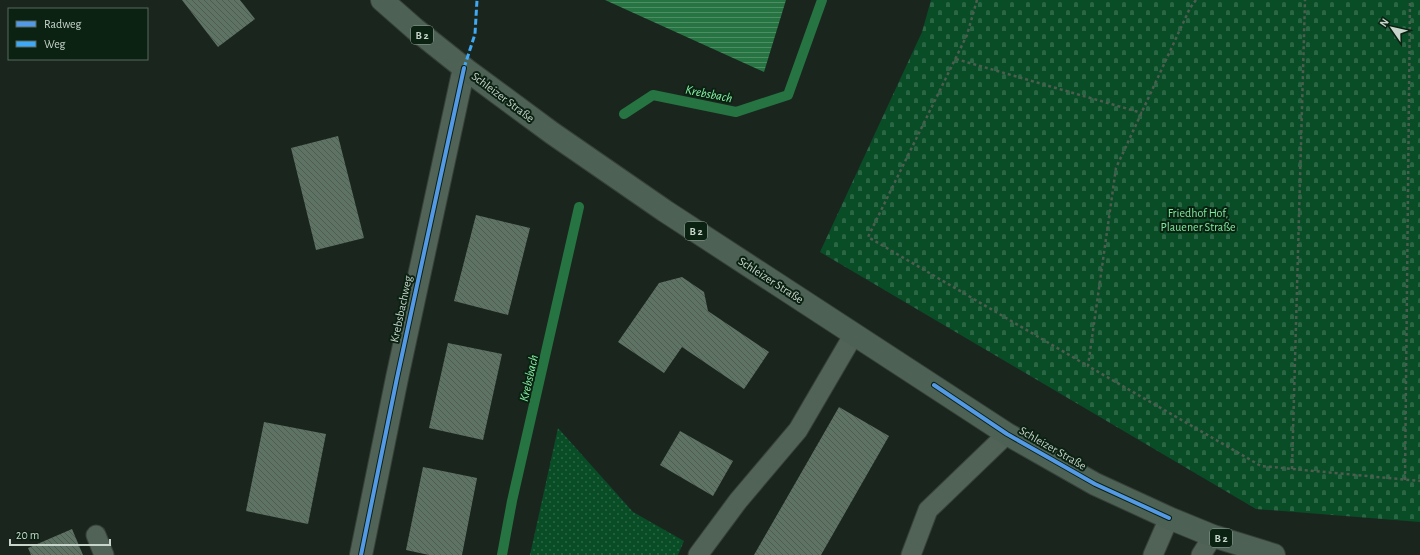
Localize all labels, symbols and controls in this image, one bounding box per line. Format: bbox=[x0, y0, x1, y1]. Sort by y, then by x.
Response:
legend bbox=[8, 8, 148, 60]
north arrow bbox=[1372, 8, 1412, 48]
text: N bbox=[1377, 16, 1391, 29]
text: Radweg bbox=[44, 18, 81, 30]
road number: B 2 bbox=[411, 26, 433, 44]
text: Weg bbox=[44, 38, 66, 50]
street label: Schleizer Straße bbox=[470, 70, 536, 124]
water label: Krebsbach bbox=[684, 84, 733, 105]
park label: Friedhof Hof, Plauener Straße bbox=[1161, 207, 1235, 233]
road number: B 2 bbox=[685, 222, 707, 240]
street label: Schleizer Straße bbox=[736, 255, 806, 305]
street label: Krebsbachweg bbox=[388, 274, 414, 343]
water label: Krebsbach bbox=[518, 354, 541, 403]
street label: Schleizer Straße bbox=[1018, 424, 1088, 472]
scale bar bbox=[10, 521, 110, 547]
text: 20 m bbox=[16, 529, 39, 541]
road number: B 2 bbox=[1210, 529, 1232, 547]

